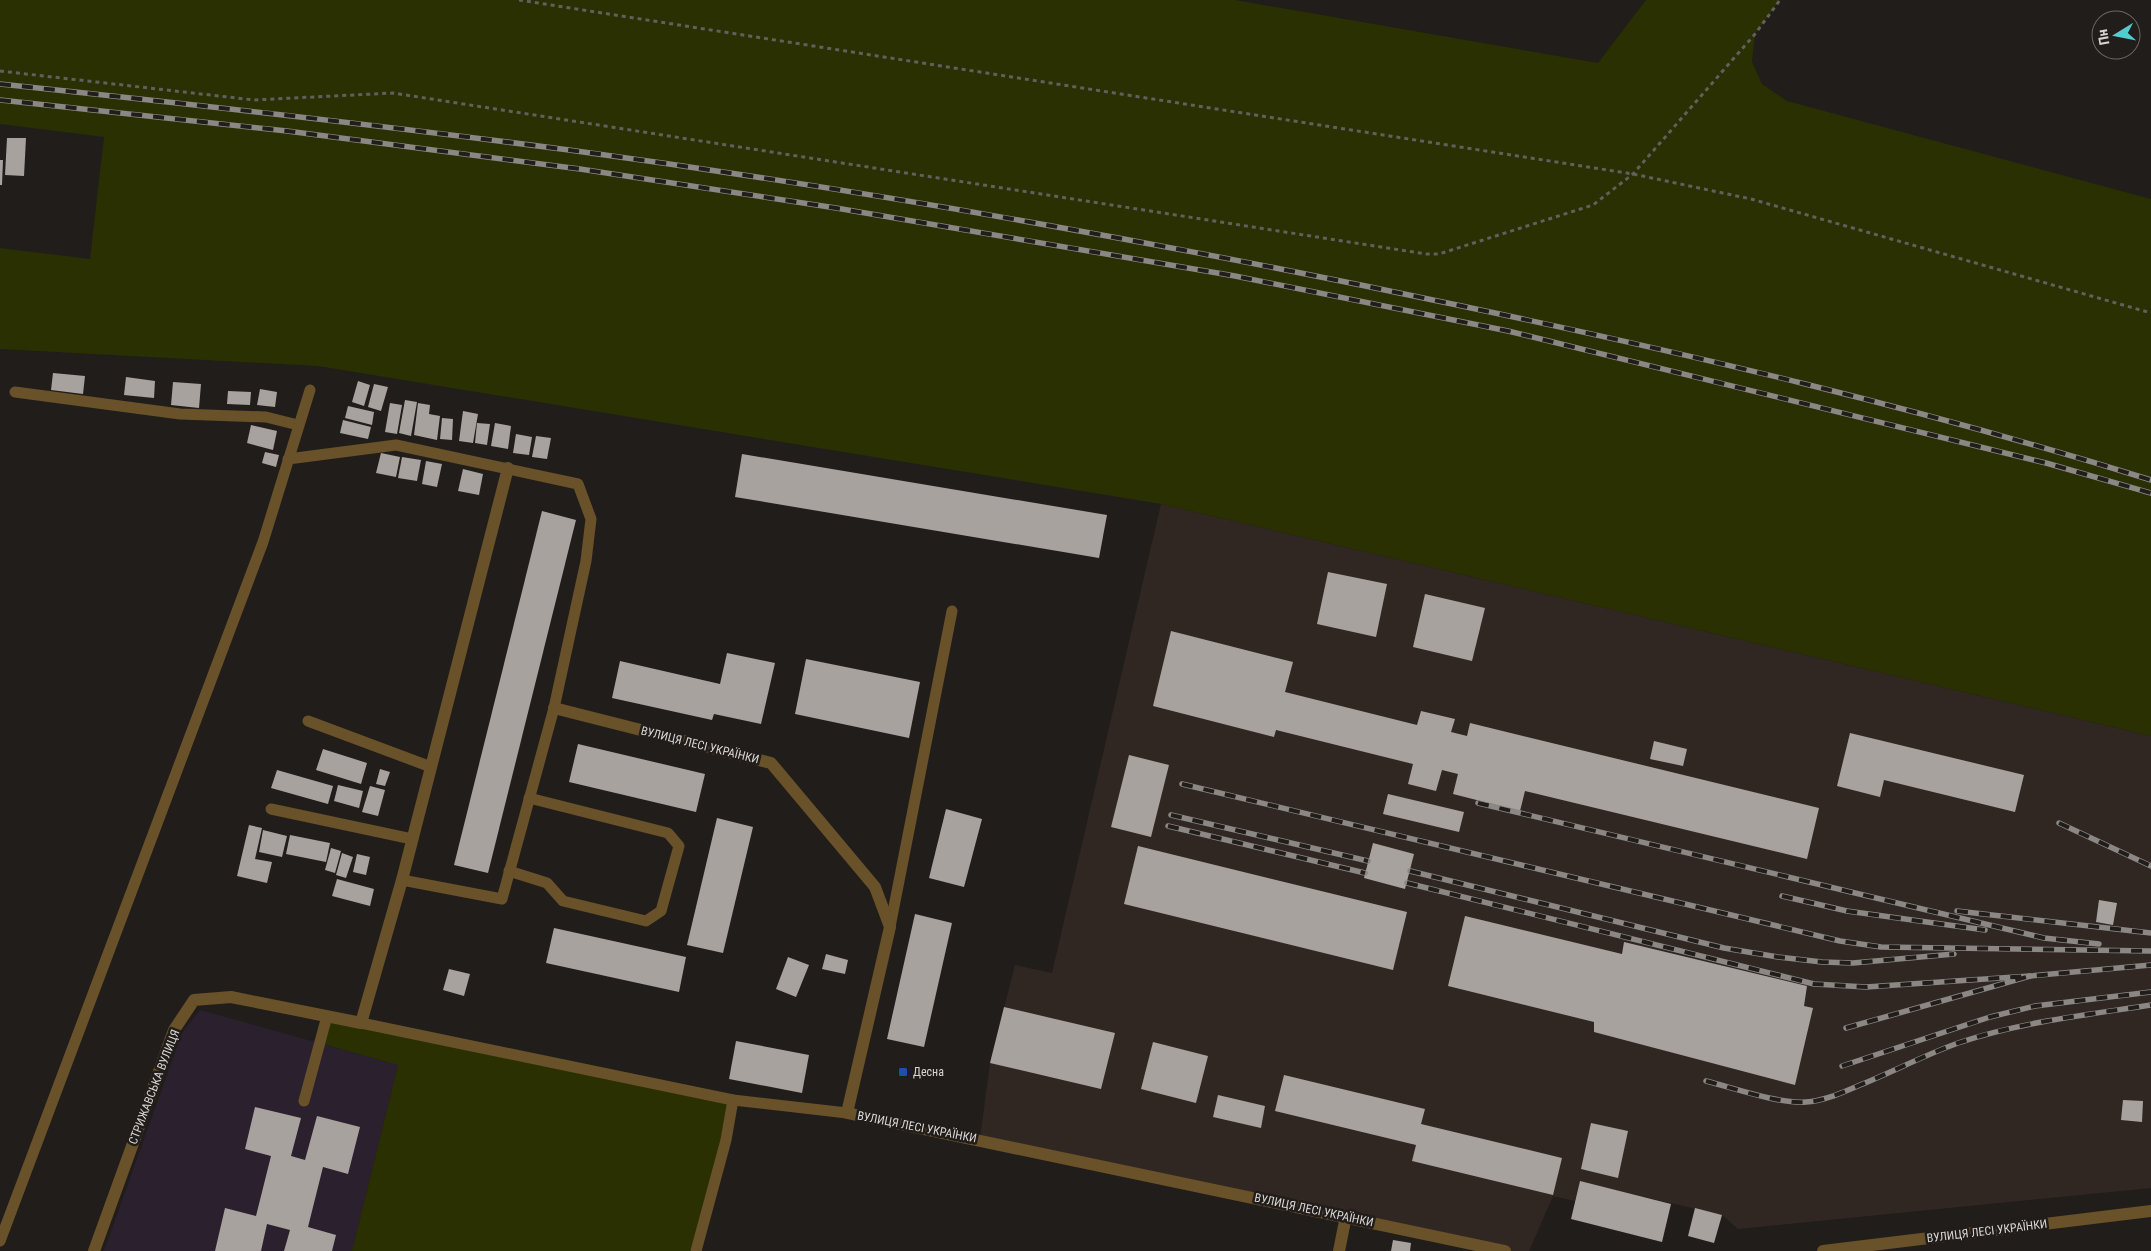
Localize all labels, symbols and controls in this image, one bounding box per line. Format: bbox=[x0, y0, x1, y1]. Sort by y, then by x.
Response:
north arrow bbox=[2091, 10, 2141, 60]
text: Пн bbox=[2094, 28, 2112, 46]
street label: ВУЛИЦЯ ЛЕСІ УКРАЇНКИ bbox=[639, 723, 761, 766]
street label: СТРИЖАВСЬКА ВУЛИЦЯ bbox=[126, 1028, 182, 1146]
place label: Десна bbox=[913, 1065, 944, 1079]
marker: Десна bbox=[897, 1066, 909, 1078]
street label: ВУЛИЦЯ ЛЕСІ УКРАЇНКИ bbox=[856, 1108, 978, 1145]
street label: ВУЛИЦЯ ЛЕСІ УКРАЇНКИ bbox=[1253, 1190, 1375, 1229]
street label: ВУЛИЦЯ ЛЕСІ УКРАЇНКИ bbox=[1926, 1216, 2048, 1245]

